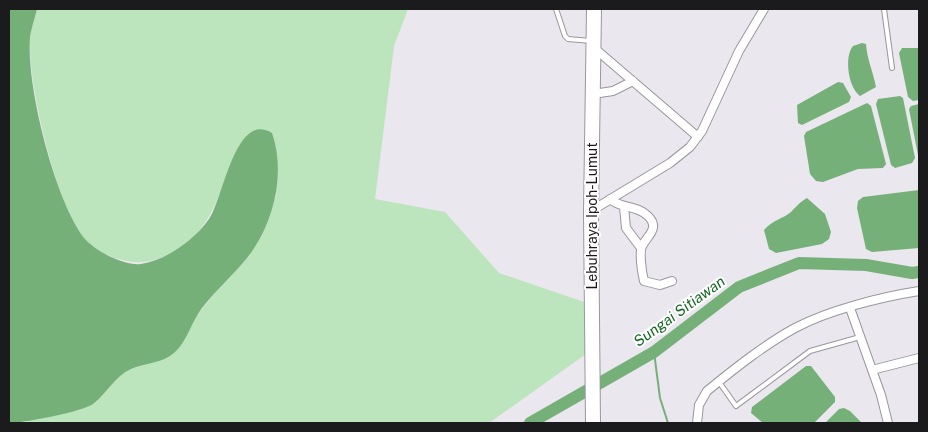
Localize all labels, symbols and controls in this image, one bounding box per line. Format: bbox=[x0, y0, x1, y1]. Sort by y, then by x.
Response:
street label: Lebuhraya Ipoh-Lumut bbox=[584, 142, 600, 290]
water label: Sungai Sitiawan bbox=[630, 272, 728, 350]

